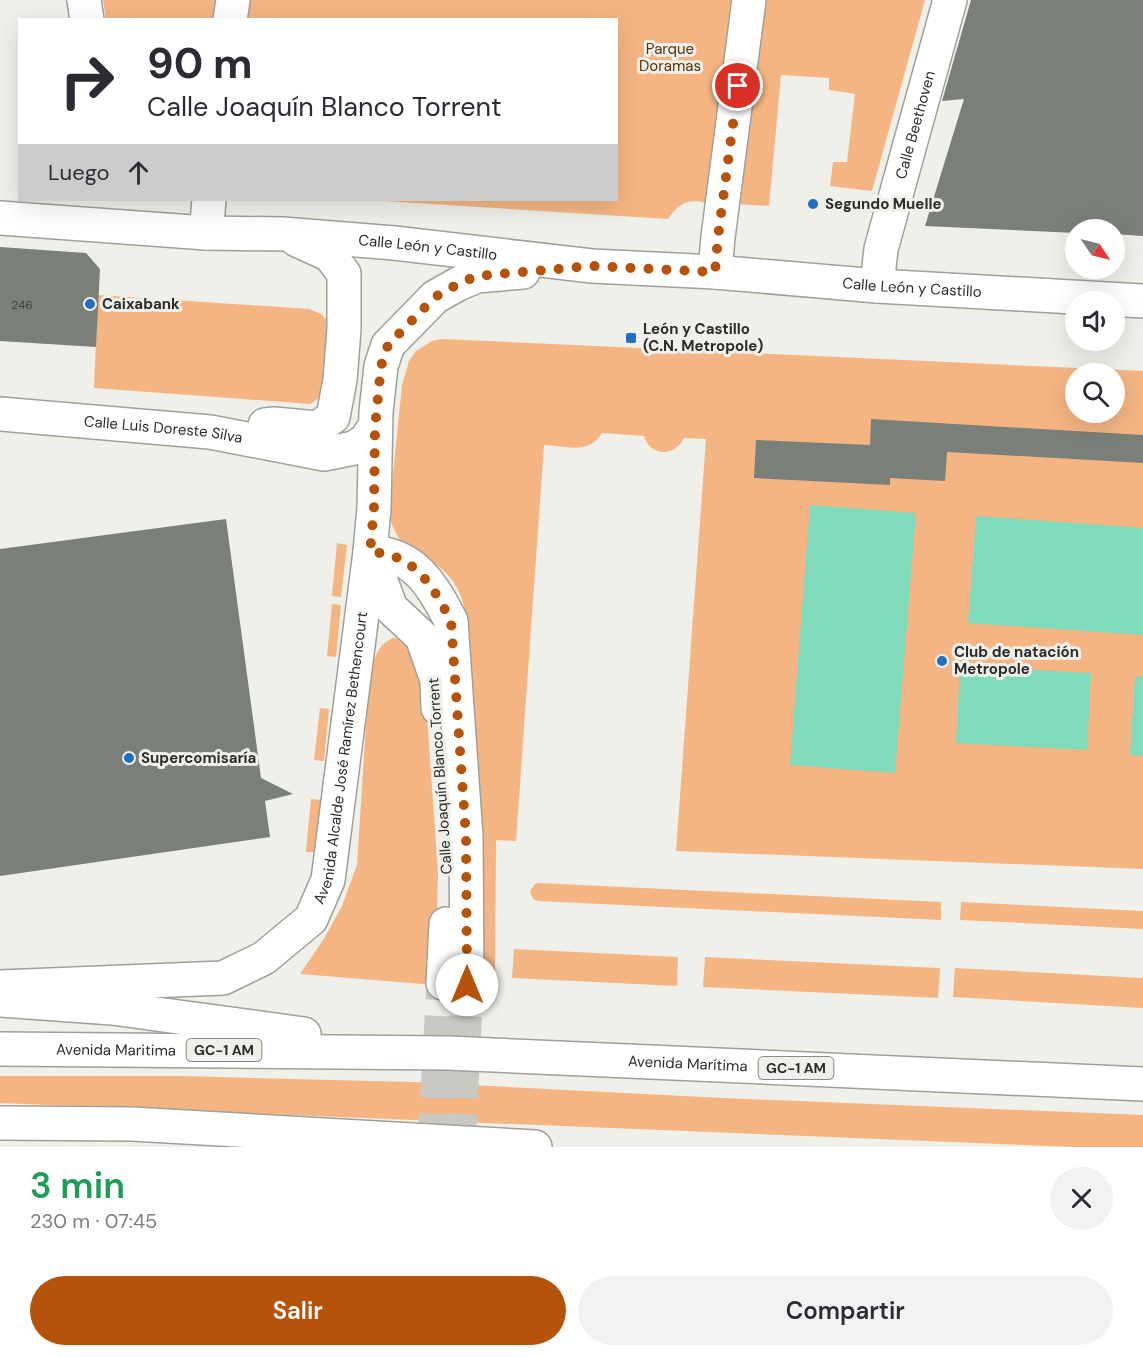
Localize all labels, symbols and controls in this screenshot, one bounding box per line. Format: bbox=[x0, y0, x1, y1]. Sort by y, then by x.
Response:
text: 90 m bbox=[147, 36, 253, 91]
park label: Parque Doramas bbox=[639, 39, 701, 76]
icon: right bbox=[48, 42, 126, 120]
pin bbox=[712, 60, 763, 111]
street label: Calle Beethoven bbox=[891, 68, 940, 181]
icon: arrive bbox=[721, 69, 754, 102]
text: Calle Joaquín Blanco Torrent bbox=[147, 89, 502, 124]
icon: ahead bbox=[122, 156, 155, 189]
text: Luego bbox=[48, 158, 110, 187]
place label: Segundo Muelle bbox=[825, 194, 941, 214]
marker: Segundo Muelle bbox=[806, 197, 820, 211]
north arrow bbox=[1065, 219, 1125, 279]
map controls bbox=[1065, 219, 1125, 423]
street label: Calle León y Castillo bbox=[358, 230, 498, 265]
street label: Calle León y Castillo bbox=[842, 273, 982, 302]
button: sound bbox=[1065, 291, 1125, 351]
place label: Caixabank bbox=[102, 294, 180, 314]
house number: 246 bbox=[11, 297, 33, 313]
marker: Caixabank bbox=[83, 297, 97, 311]
place label: León y Castillo (C.N. Metropole) bbox=[643, 319, 763, 356]
marker: León y Castillo (C.N. Metropole) bbox=[624, 331, 638, 345]
button: search bbox=[1065, 363, 1125, 423]
street label: Calle Luis Doreste Silva bbox=[83, 411, 244, 448]
street label: Avenida Alcalde José Ramírez Bethencourt bbox=[309, 610, 372, 907]
place label: Club de natación Metropole bbox=[954, 642, 1079, 679]
marker: Club de natación Metropole bbox=[935, 654, 949, 668]
street label: Calle Joaquín Blanco Torrent bbox=[423, 677, 457, 875]
place label: Supercomisaría bbox=[141, 748, 256, 768]
marker: Supercomisaría bbox=[122, 751, 136, 765]
position arrow bbox=[435, 953, 499, 1017]
road number: GC-1 AM bbox=[186, 1039, 262, 1061]
street label: Avenida Maritima bbox=[56, 1040, 176, 1061]
street label: Avenida Marítima bbox=[627, 1051, 748, 1076]
road number: GC-1 AM bbox=[758, 1057, 834, 1079]
text: 3 min bbox=[30, 1162, 125, 1209]
button: close bbox=[1050, 1167, 1113, 1230]
text: 230 m · 07:45 bbox=[30, 1208, 157, 1234]
button: Salir bbox=[30, 1276, 566, 1345]
button: Compartir bbox=[578, 1276, 1113, 1345]

